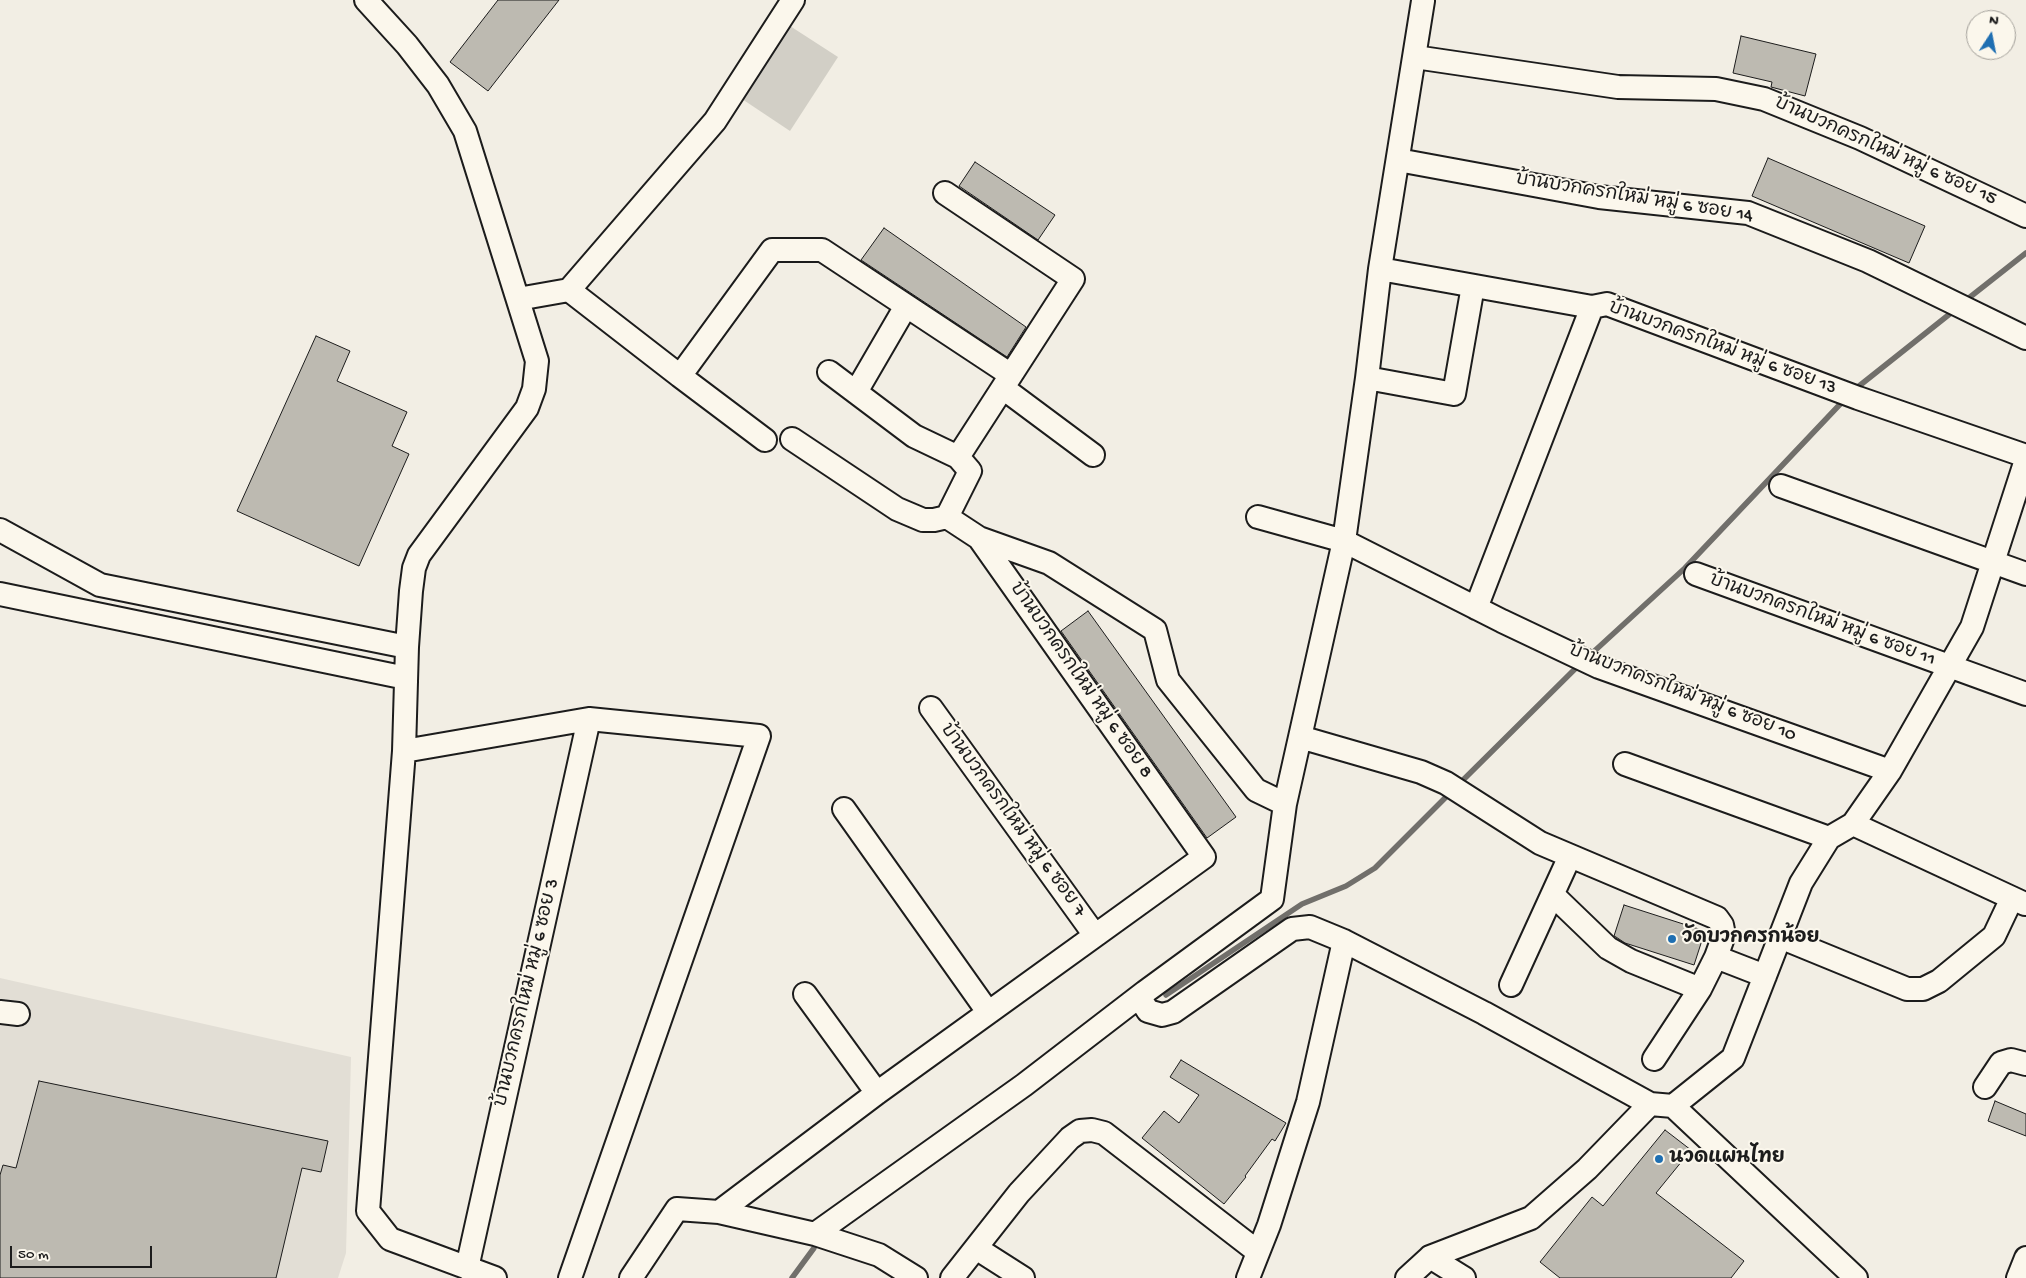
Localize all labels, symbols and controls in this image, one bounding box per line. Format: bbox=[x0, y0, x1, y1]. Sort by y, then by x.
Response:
north arrow bbox=[1966, 10, 2016, 60]
text: N bbox=[1988, 12, 2000, 30]
street label: บ้านบวกครกใหม่ หมู่ 6 ซอย 15 bbox=[1770, 93, 2000, 211]
street label: บ้านบวกครกใหม่ หมู่ 6 ซอย 14 bbox=[1514, 169, 1754, 229]
street label: บ้านบวกครกใหม่ หมู่ 6 ซอย 13 bbox=[1605, 297, 1839, 401]
street label: บ้านบวกครกใหม่ หมู่ 6 ซอย 11 bbox=[1706, 569, 1938, 673]
street label: บ้านบวกครกใหม่ หมู่ 6 ซอย 8 bbox=[1004, 579, 1156, 783]
street label: บ้านบวกครกใหม่ หมู่ 6 ซอย 10 bbox=[1565, 640, 1799, 748]
street label: บ้านบวกครกใหม่ หมู่ 6 ซอย 7 bbox=[934, 720, 1090, 922]
street label: บ้านบวกครกใหม่ หมู่ 6 ซอย 3 bbox=[491, 877, 565, 1109]
place label: วัดบวกครกน้อย bbox=[1682, 928, 1820, 950]
marker: วัดบวกครกน้อย bbox=[1666, 933, 1678, 945]
place label: นวดแผนไทย bbox=[1669, 1148, 1785, 1170]
marker: นวดแผนไทย bbox=[1653, 1153, 1665, 1165]
scale bar bbox=[12, 1236, 155, 1268]
text: 50 m bbox=[18, 1246, 49, 1264]

